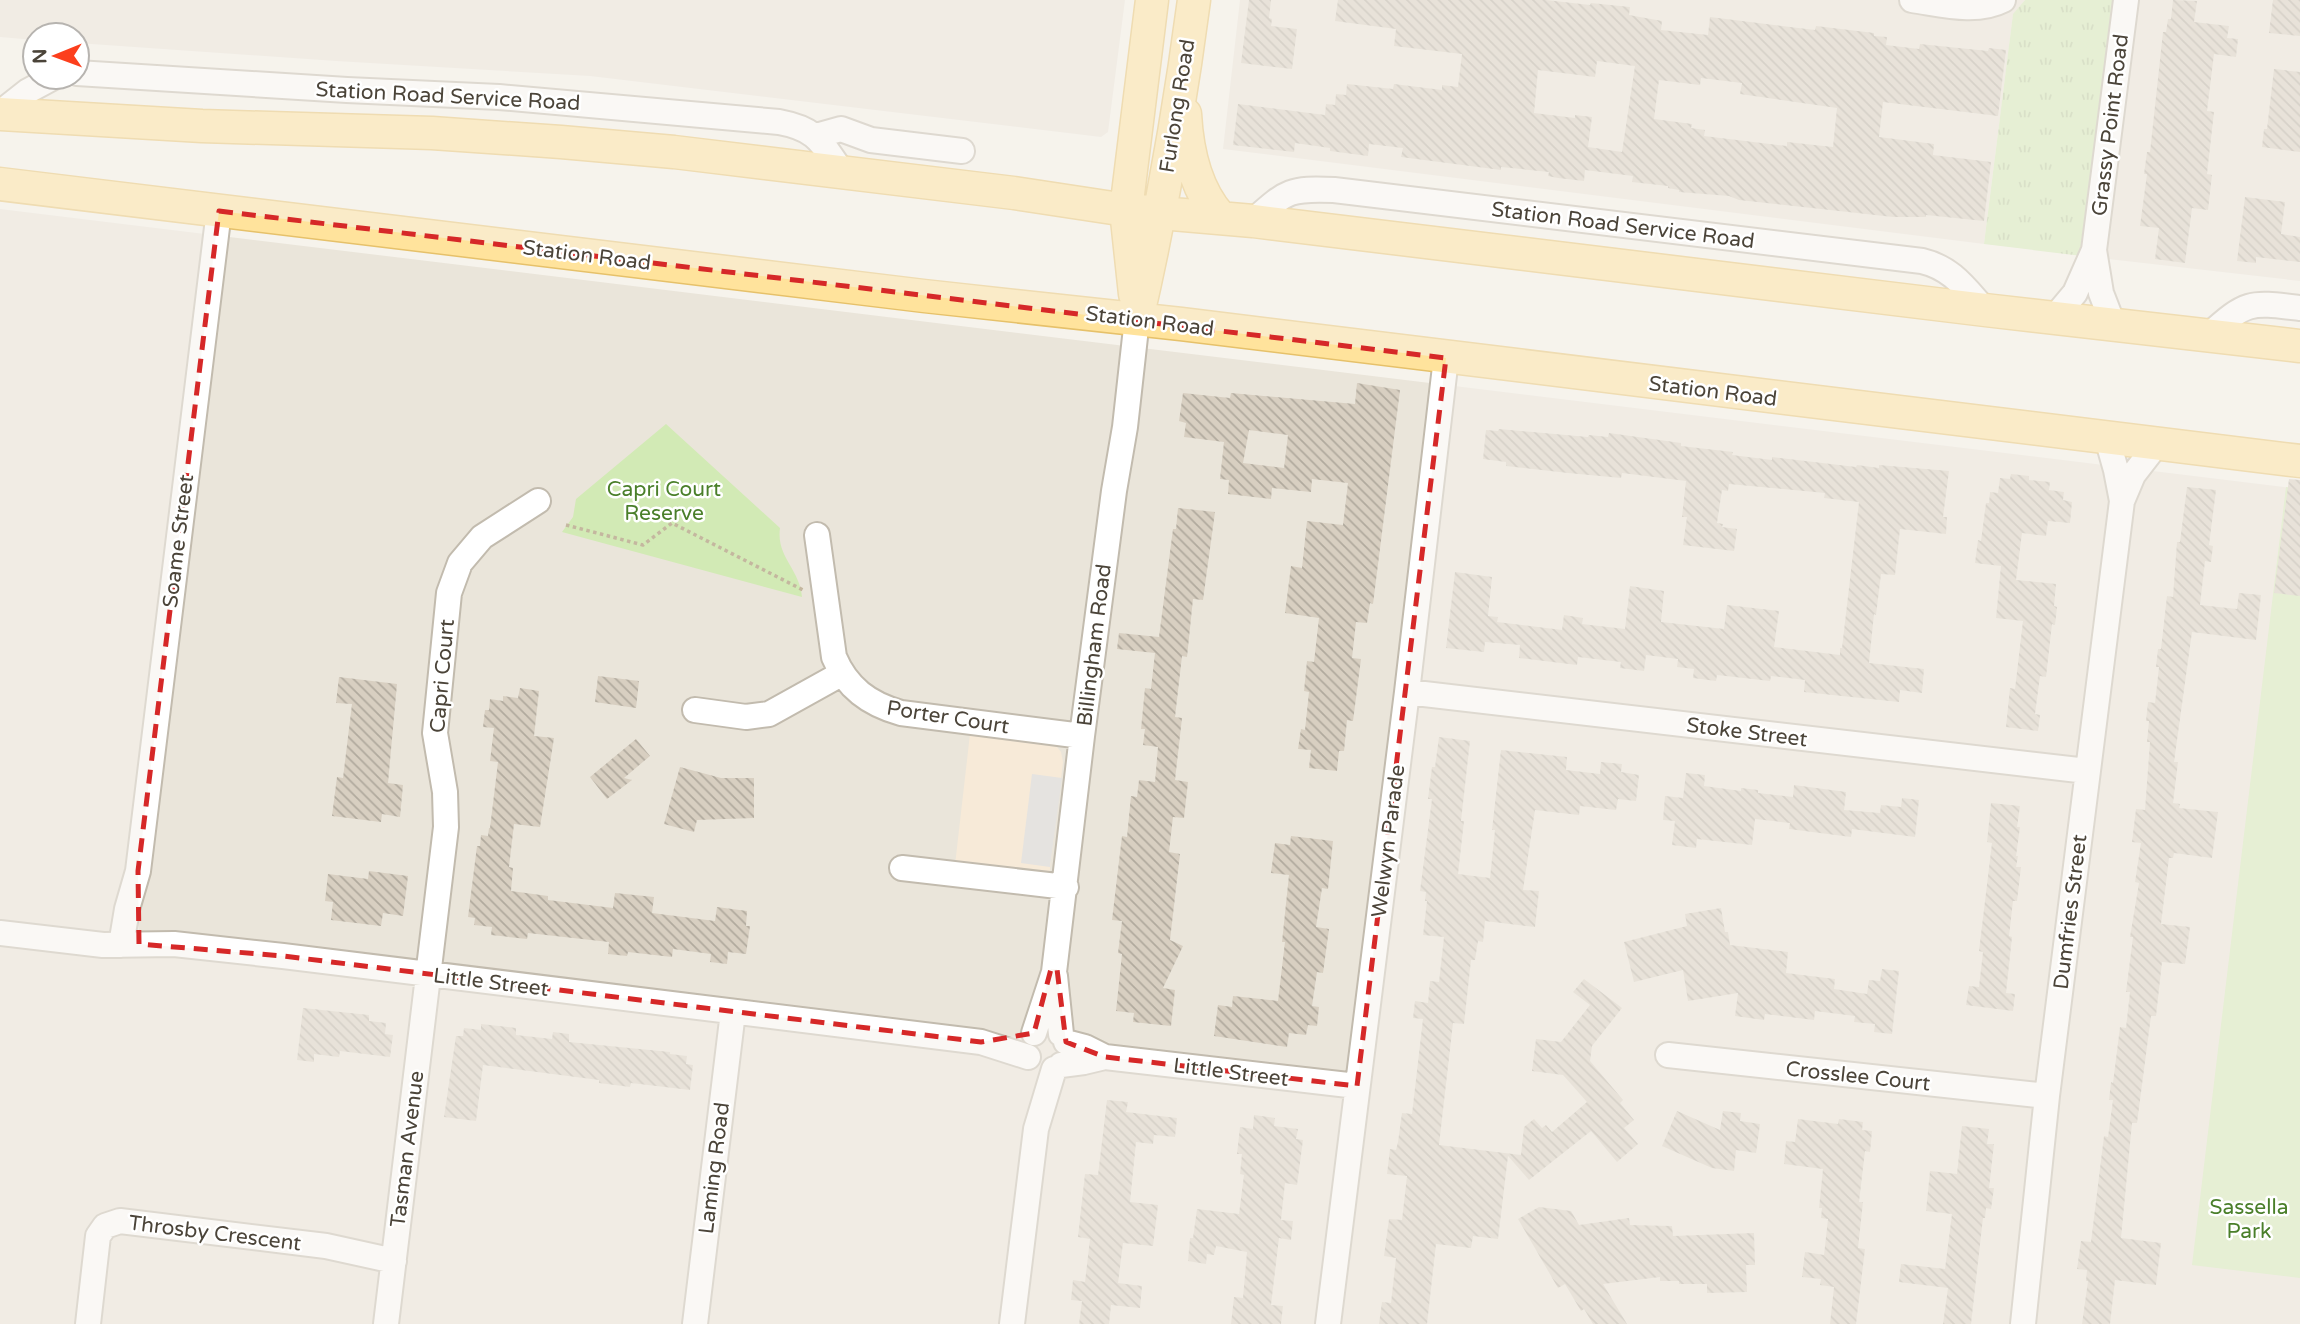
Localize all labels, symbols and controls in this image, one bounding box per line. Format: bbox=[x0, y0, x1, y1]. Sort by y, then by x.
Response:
north arrow bbox=[21, 21, 91, 91]
street label: Grassy Point Road bbox=[2087, 33, 2134, 217]
street label: Furlong Road bbox=[1155, 37, 1200, 175]
text: N bbox=[29, 48, 51, 64]
street label: Station Road Service Road bbox=[315, 77, 581, 116]
street label: Station Road Service Road bbox=[1490, 197, 1756, 254]
street label: Station Road bbox=[521, 235, 653, 276]
street label: Station Road bbox=[1084, 301, 1216, 342]
street label: Station Road bbox=[1647, 371, 1779, 412]
street label: Soame Street bbox=[158, 473, 199, 609]
park label: Capri Court Reserve bbox=[607, 477, 721, 526]
street label: Billingham Road bbox=[1072, 562, 1117, 728]
street label: Capri Court bbox=[425, 618, 460, 734]
street label: Porter Court bbox=[885, 695, 1011, 740]
street label: Stoke Street bbox=[1685, 713, 1809, 752]
street label: Welwyn Parade bbox=[1367, 763, 1410, 919]
street label: Dumfries Street bbox=[2049, 833, 2092, 991]
street label: Little Street bbox=[432, 963, 550, 1002]
street label: Little Street bbox=[1172, 1053, 1290, 1092]
street label: Crosslee Court bbox=[1784, 1056, 1932, 1097]
street label: Tasman Avenue bbox=[385, 1069, 430, 1229]
street label: Laming Road bbox=[694, 1101, 735, 1235]
park label: Sassella Park bbox=[2209, 1195, 2289, 1244]
street label: Throsby Crescent bbox=[127, 1211, 303, 1256]

